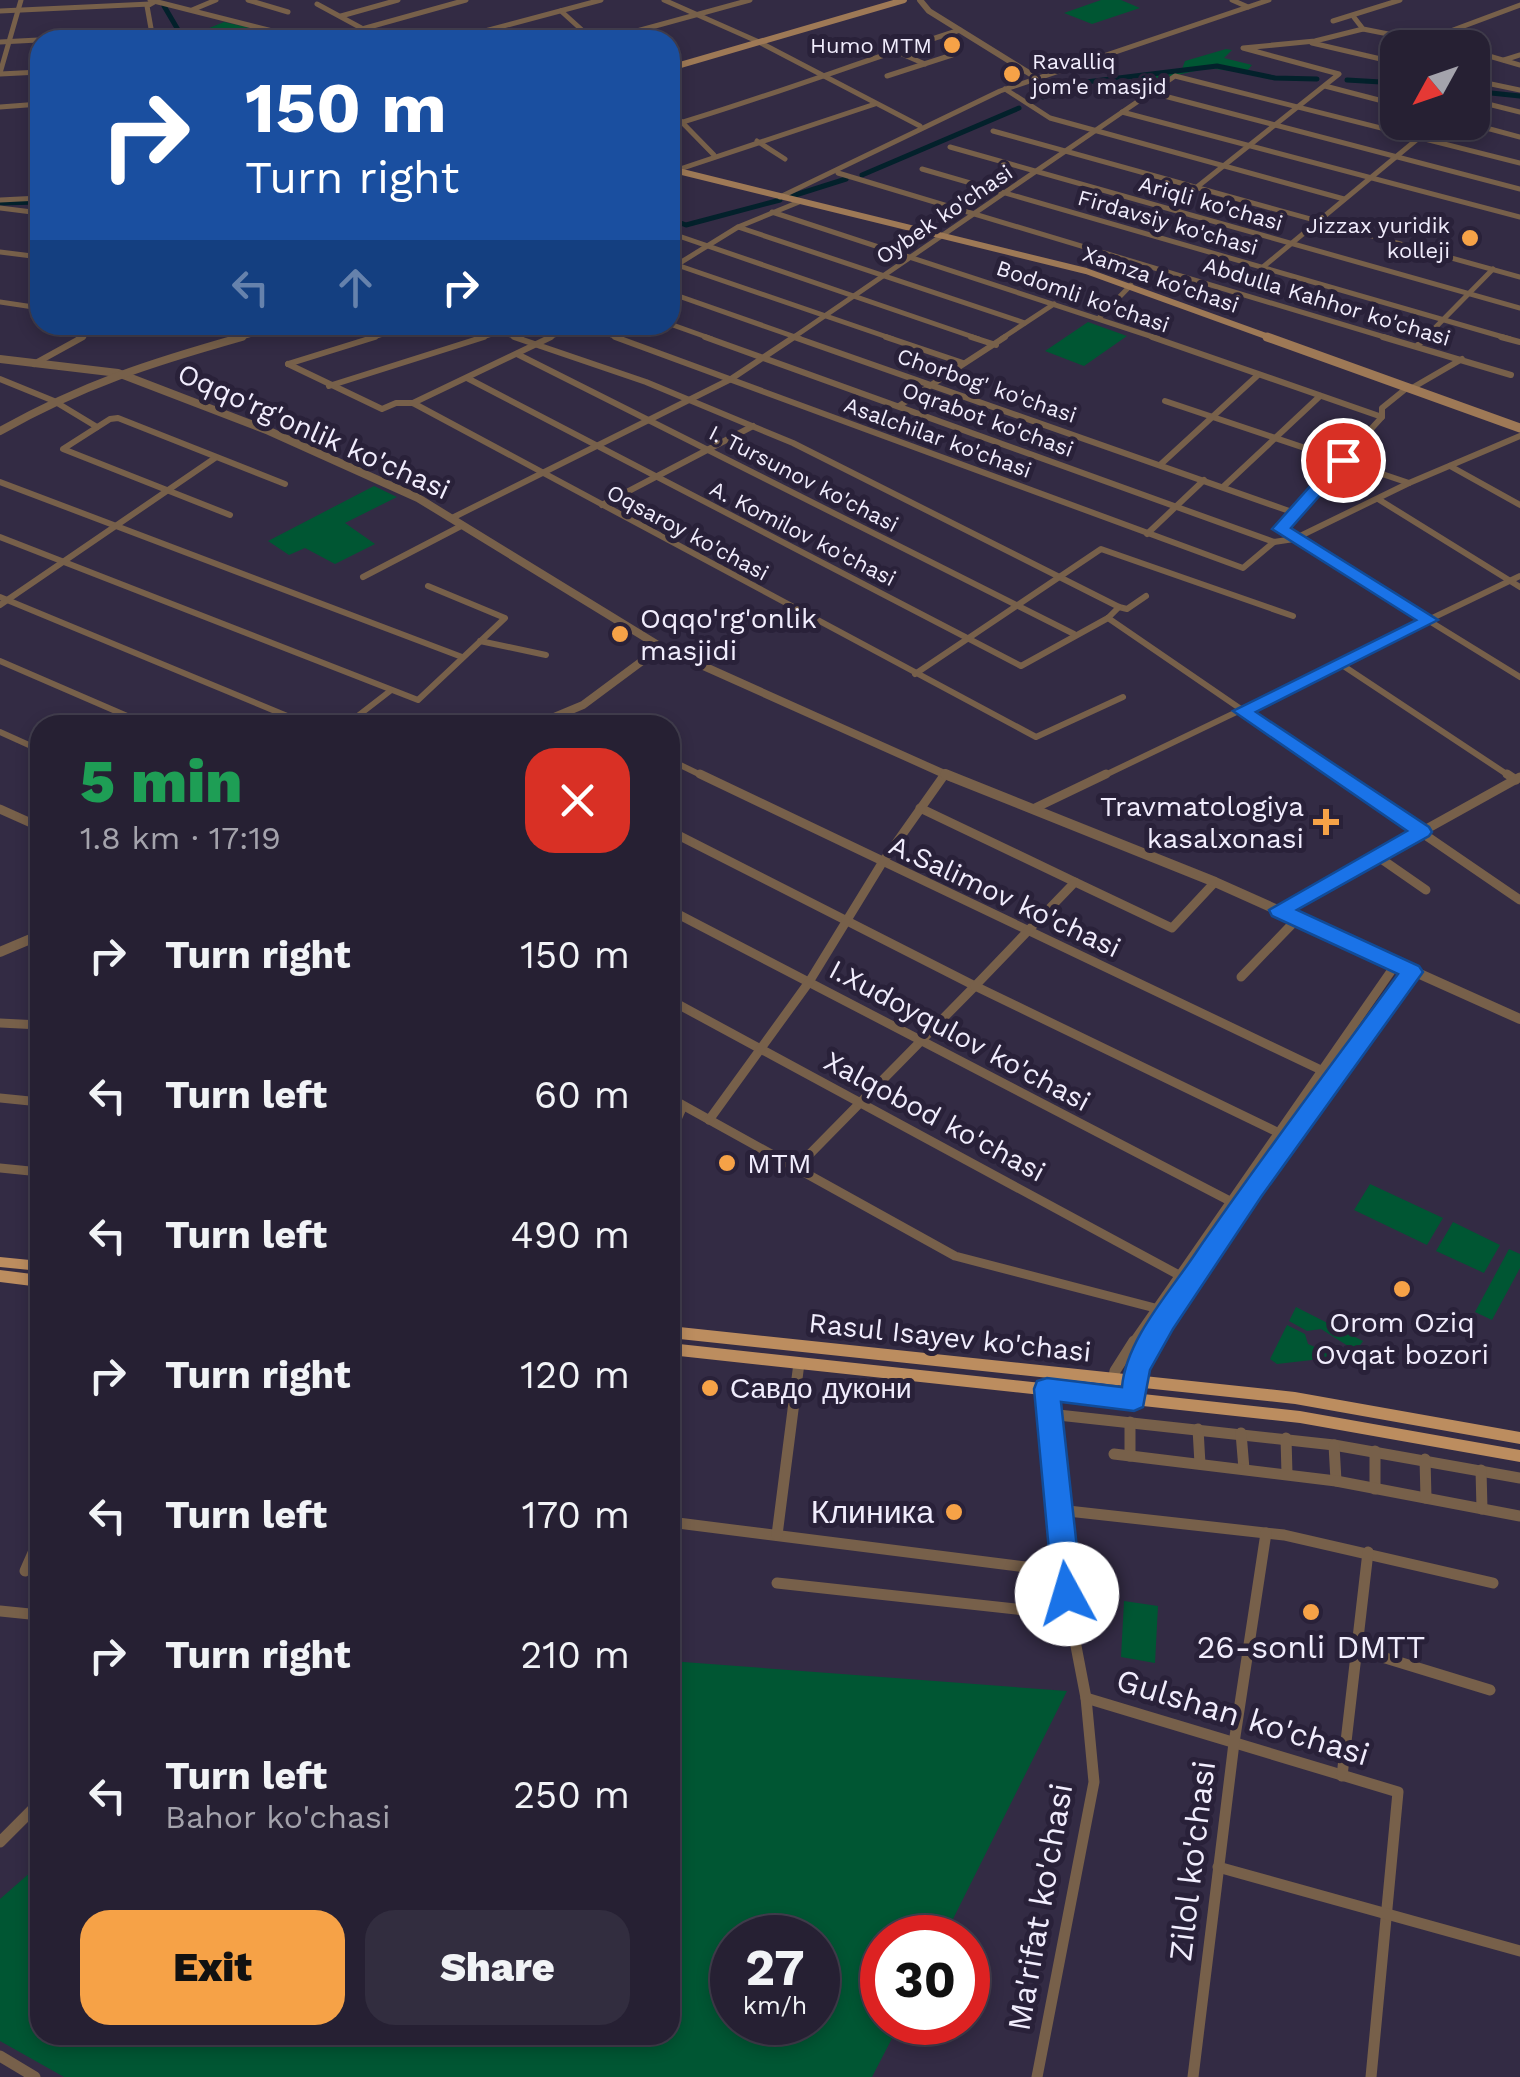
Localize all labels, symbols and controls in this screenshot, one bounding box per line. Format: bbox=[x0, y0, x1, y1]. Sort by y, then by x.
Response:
north arrow bbox=[1380, 30, 1490, 140]
map controls bbox=[1380, 30, 1490, 140]
place label: Humo MTM bbox=[810, 33, 932, 58]
marker: Humo MTM bbox=[941, 34, 963, 56]
place label: Ravalliq jom'e masjid bbox=[1030, 49, 1167, 99]
marker: Ravalliq jom'e masjid bbox=[1001, 63, 1023, 85]
text: 150 m bbox=[245, 67, 447, 149]
icon: right bbox=[80, 70, 210, 200]
text: Turn right bbox=[245, 151, 459, 204]
street label: Oybek ko'chasi bbox=[871, 160, 1017, 269]
street label: Ariqli ko'chasi bbox=[1136, 171, 1286, 236]
street label: Firdavsiy ko'chasi bbox=[1075, 185, 1261, 260]
place label: Jizzax yuridik kolleji bbox=[1306, 213, 1450, 263]
marker: Jizzax yuridik kolleji bbox=[1459, 227, 1481, 249]
street label: Xamza ko'chasi bbox=[1080, 241, 1242, 318]
street label: Abdulla Kahhor ko'chasi bbox=[1200, 252, 1453, 351]
street label: Bodomli ko'chasi bbox=[993, 255, 1172, 338]
icon: left bbox=[223, 260, 278, 315]
icon: ahead bbox=[328, 260, 383, 315]
icon: right bbox=[433, 260, 488, 315]
street label: Chorbog' ko'chasi bbox=[894, 343, 1080, 428]
street label: Oqqo'rg'onlik ko'chasi bbox=[173, 357, 455, 506]
street label: Oqrabot ko'chasi bbox=[899, 377, 1077, 462]
street label: Asalchilar ko'chasi bbox=[841, 392, 1035, 483]
pin bbox=[1301, 418, 1386, 503]
street label: I. Tursunov ko'chasi bbox=[705, 420, 903, 537]
icon: arrive bbox=[1316, 433, 1371, 488]
street label: A. Komilov ko'chasi bbox=[706, 476, 900, 591]
street label: Oqsaroy ko'chasi bbox=[603, 479, 773, 586]
place label: Oqqo'rg'onlik masjidi bbox=[640, 602, 817, 667]
marker: Oqqo'rg'onlik masjidi bbox=[609, 623, 631, 645]
text: 5 min bbox=[80, 746, 242, 817]
button: close bbox=[525, 748, 630, 853]
place label: Travmatologiya kasalxonasi bbox=[1100, 790, 1304, 855]
marker: Travmatologiya kasalxonasi bbox=[1313, 809, 1339, 835]
text: 1.8 km · 17:19 bbox=[80, 819, 281, 857]
street label: A.Salimov ko'chasi bbox=[884, 828, 1126, 965]
icon: right bbox=[80, 928, 135, 983]
text: Turn right bbox=[165, 933, 351, 977]
text: 150 m bbox=[520, 933, 630, 977]
street label: I.Xudoyqulov ko'chasi bbox=[824, 953, 1096, 1118]
street label: Xalqobod ko'chasi bbox=[819, 1044, 1051, 1189]
icon: left bbox=[80, 1068, 135, 1123]
text: Turn left bbox=[165, 1073, 327, 1117]
text: 60 m bbox=[534, 1073, 630, 1117]
place label: MTM bbox=[747, 1147, 812, 1180]
marker: MTM bbox=[716, 1152, 738, 1174]
icon: left bbox=[80, 1208, 135, 1263]
text: Turn left bbox=[165, 1213, 327, 1257]
text: 490 m bbox=[511, 1213, 630, 1257]
marker: Orom Oziq Ovqat bozori bbox=[1391, 1278, 1413, 1300]
street label: Rasul Isayev ko'chasi bbox=[807, 1306, 1093, 1369]
place label: Orom Oziq Ovqat bozori bbox=[1315, 1306, 1489, 1371]
icon: right bbox=[80, 1348, 135, 1403]
text: Turn right bbox=[165, 1353, 351, 1397]
text: 120 m bbox=[520, 1353, 630, 1397]
place label: Савдо дукони bbox=[730, 1372, 912, 1405]
marker: Савдо дукони bbox=[699, 1377, 721, 1399]
icon: left bbox=[80, 1488, 135, 1543]
text: Turn left bbox=[165, 1493, 327, 1537]
text: 170 m bbox=[522, 1493, 630, 1537]
place label: Клиника bbox=[811, 1493, 934, 1531]
marker: Клиника bbox=[943, 1501, 965, 1523]
position arrow bbox=[1015, 1542, 1119, 1646]
marker: 26-sonli DMTT bbox=[1300, 1601, 1322, 1623]
icon: right bbox=[80, 1628, 135, 1683]
place label: 26-sonli DMTT bbox=[1197, 1628, 1425, 1666]
text: Turn right bbox=[165, 1633, 351, 1677]
text: 210 m bbox=[520, 1633, 630, 1677]
street label: Gulshan ko'chasi bbox=[1112, 1660, 1374, 1774]
text: Turn left bbox=[165, 1754, 327, 1798]
street label: Zilol ko'chasi bbox=[1161, 1759, 1223, 1963]
icon: left bbox=[80, 1768, 135, 1823]
text: 250 m bbox=[513, 1773, 630, 1817]
street label: Ma'rifat ko'chasi bbox=[1000, 1780, 1080, 2034]
text: Bahor ko'chasi bbox=[165, 1798, 390, 1836]
button: Exit bbox=[80, 1910, 345, 2025]
button: Share bbox=[365, 1910, 630, 2025]
speed limit sign: 30 bbox=[860, 1915, 990, 2045]
text: 27 bbox=[745, 1938, 805, 1997]
text: km/h bbox=[743, 1991, 807, 2020]

